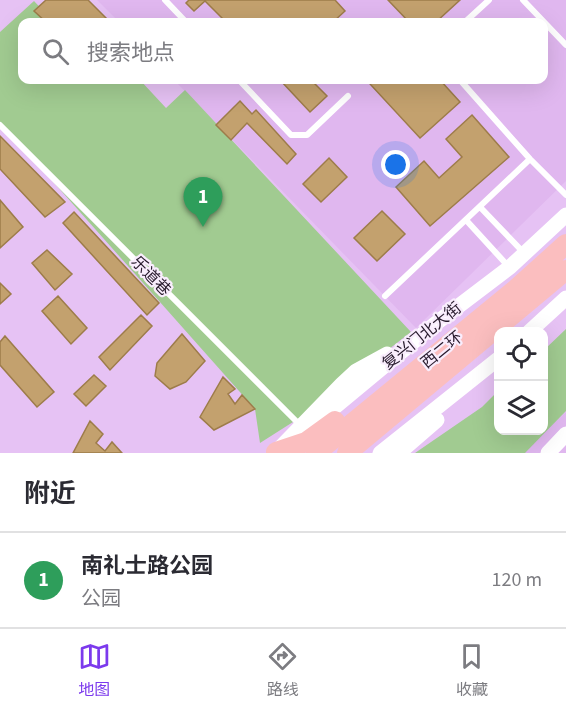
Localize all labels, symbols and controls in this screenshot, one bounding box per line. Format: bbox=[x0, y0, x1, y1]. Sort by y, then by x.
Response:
search box bbox=[18, 18, 548, 84]
icon: search bbox=[39, 35, 72, 68]
text: 搜索地点 bbox=[87, 37, 175, 69]
your location bbox=[381, 150, 410, 179]
pin: 1 bbox=[184, 178, 222, 227]
street label: 乐道巷 bbox=[126, 251, 176, 301]
street label: 复兴门北大街 bbox=[378, 297, 466, 375]
street label: 西二环 bbox=[416, 326, 468, 374]
map controls bbox=[494, 327, 548, 435]
button: locate bbox=[494, 327, 548, 381]
button: layers bbox=[494, 381, 548, 435]
text: 附近 bbox=[24, 475, 76, 512]
text: 南礼士路公园 bbox=[81, 550, 213, 582]
text: 1 bbox=[38, 566, 49, 594]
text: 120 m bbox=[492, 566, 542, 594]
text: 公园 bbox=[81, 585, 121, 613]
tab: 地图 bbox=[78, 640, 111, 701]
tab: 路线 bbox=[266, 640, 299, 701]
tab: 收藏 bbox=[455, 640, 488, 701]

